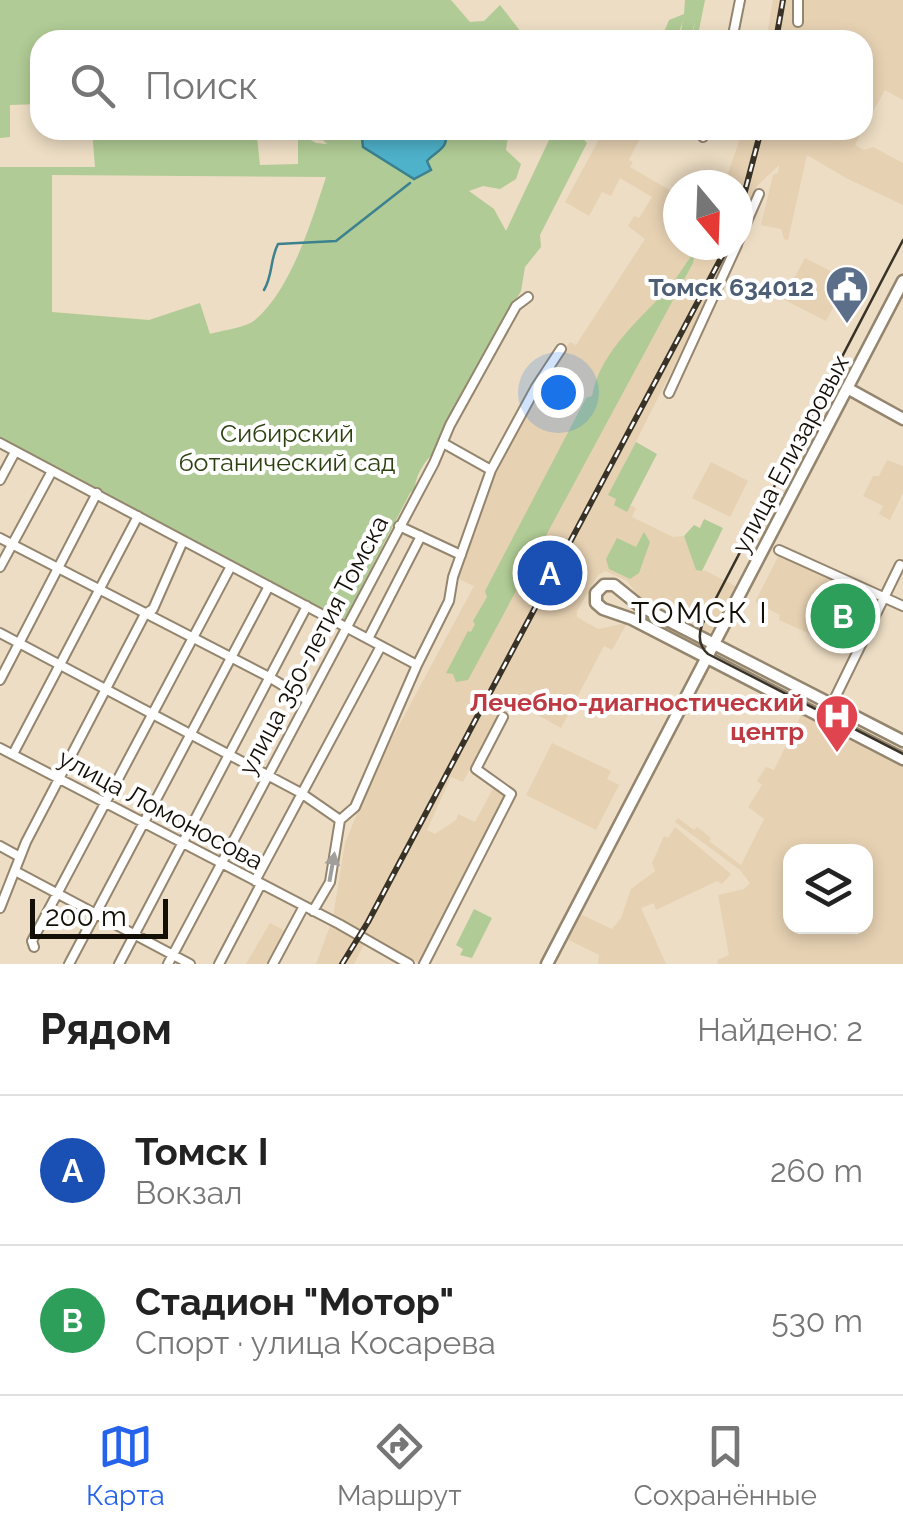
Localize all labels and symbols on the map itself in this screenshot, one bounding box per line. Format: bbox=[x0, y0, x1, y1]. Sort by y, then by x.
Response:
north arrow bbox=[663, 170, 753, 260]
public building icon: Томск 634012 bbox=[824, 264, 870, 325]
place label: Томск 634012 bbox=[648, 272, 814, 302]
street label: улица Елизаровых bbox=[725, 350, 855, 558]
your location bbox=[533, 367, 584, 418]
park label: Сибирский ботанический сад bbox=[178, 418, 396, 477]
street label: улица 350-летия Томска bbox=[232, 510, 394, 780]
pin: A bbox=[518, 536, 582, 610]
pin: B bbox=[810, 578, 876, 654]
district label: ТОМСК I bbox=[631, 595, 769, 630]
place label: Лечебно-диагностический центр bbox=[470, 687, 804, 746]
hospital icon: Лечебно-диагностический центр bbox=[814, 693, 860, 754]
street label: улица Ломоносова bbox=[54, 742, 268, 876]
one-way arrow bbox=[325, 851, 340, 882]
scale bar bbox=[30, 894, 168, 938]

